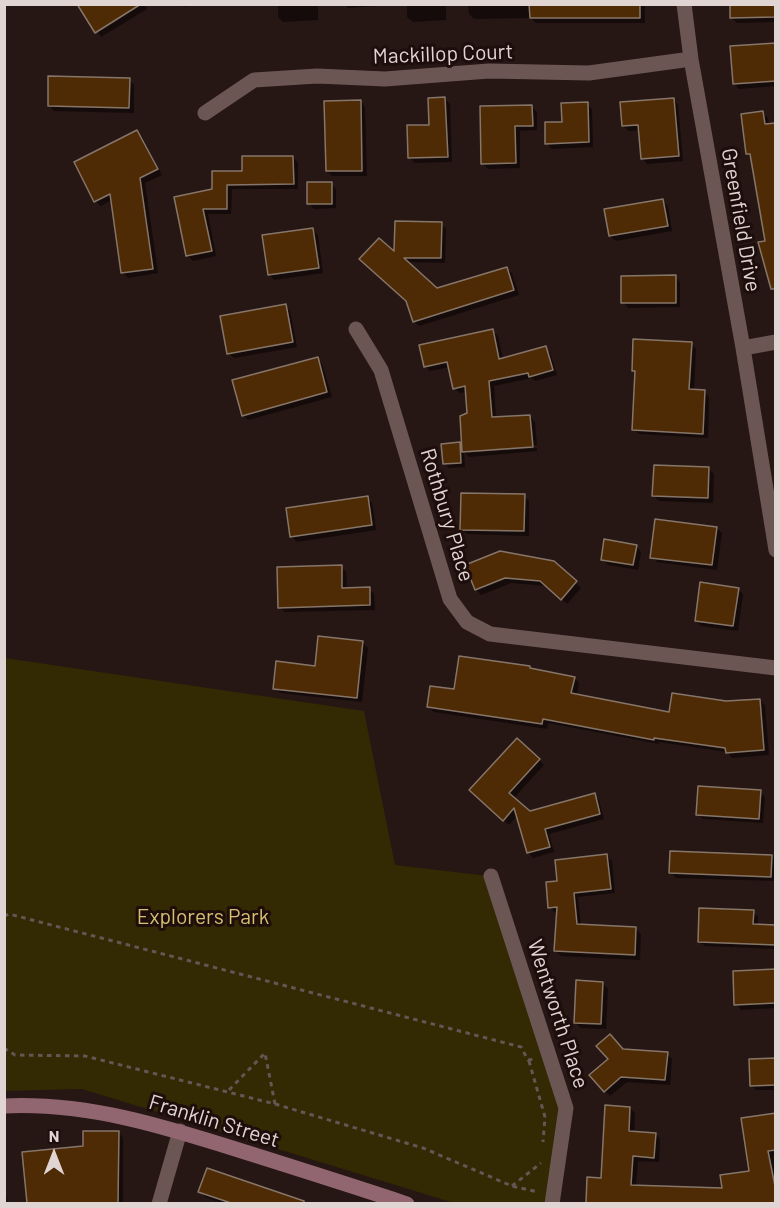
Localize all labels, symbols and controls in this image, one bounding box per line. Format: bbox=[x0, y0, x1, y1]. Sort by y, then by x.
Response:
street label: Mackillop Court bbox=[372, 39, 514, 69]
street label: Greenfield Drive bbox=[716, 146, 766, 294]
street label: Rothbury Place bbox=[415, 445, 479, 585]
park label: Explorers Park bbox=[137, 904, 269, 930]
street label: Wentworth Place bbox=[522, 936, 594, 1092]
street label: Franklin Street bbox=[146, 1089, 282, 1153]
north arrow bbox=[24, 1124, 84, 1184]
text: N bbox=[49, 1126, 59, 1145]

